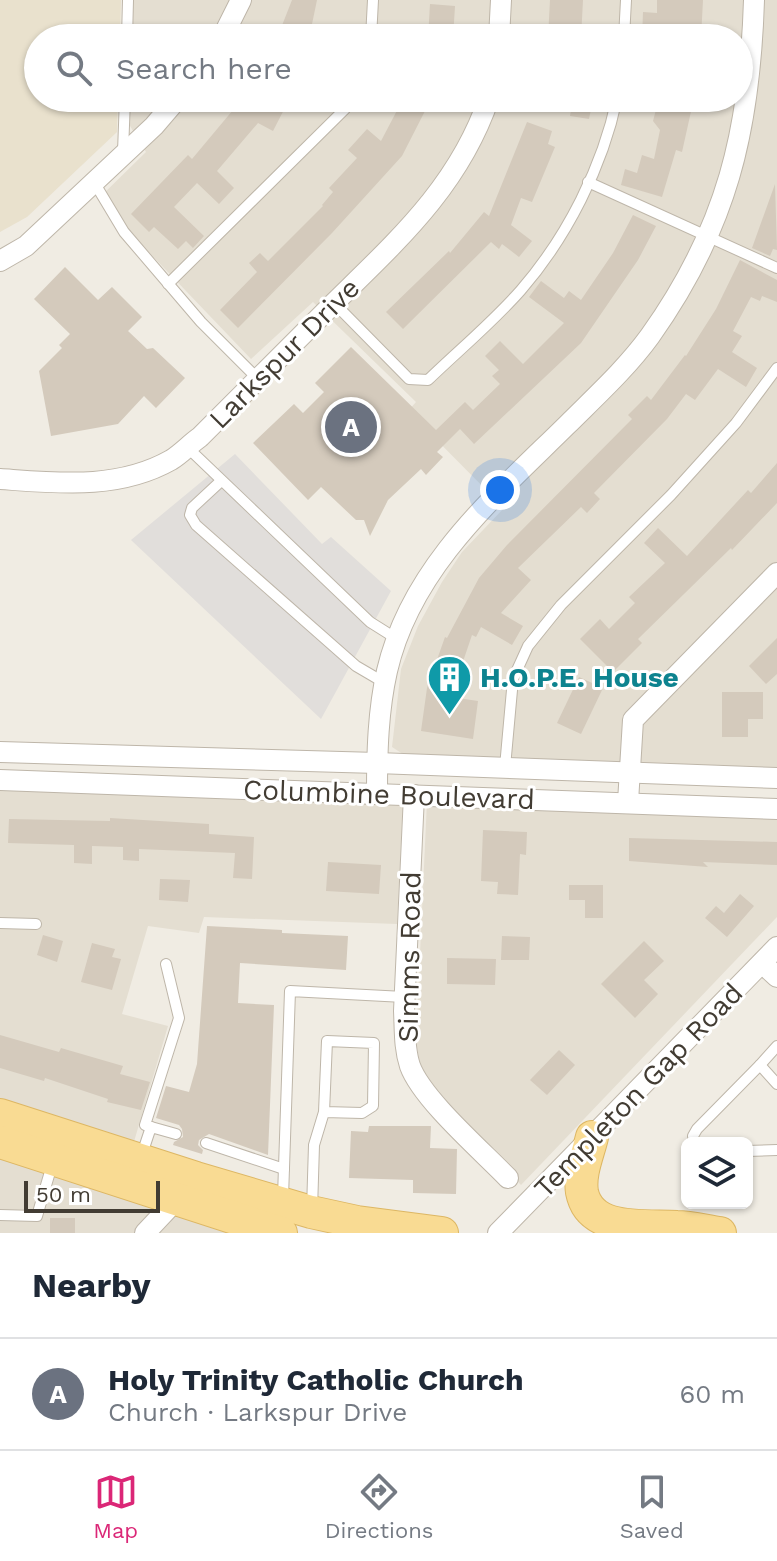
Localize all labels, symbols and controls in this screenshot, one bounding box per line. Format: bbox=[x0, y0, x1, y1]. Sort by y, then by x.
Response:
search box bbox=[24, 24, 753, 112]
icon: search bbox=[52, 46, 96, 90]
text: Search here bbox=[116, 51, 292, 86]
street label: Larkspur Drive bbox=[202, 271, 366, 435]
pin: A bbox=[325, 397, 377, 457]
your location bbox=[480, 470, 520, 510]
building icon: H.O.P.E. House bbox=[425, 653, 473, 716]
place label: H.O.P.E. House bbox=[480, 661, 679, 694]
street label: Columbine Boulevard bbox=[243, 773, 535, 816]
street label: Simms Road bbox=[392, 871, 427, 1043]
street label: Templeton Gap Road bbox=[527, 976, 749, 1205]
map controls bbox=[681, 1137, 753, 1209]
button: layers bbox=[681, 1137, 753, 1209]
scale bar bbox=[24, 1177, 160, 1213]
text: 50 m bbox=[36, 1182, 91, 1207]
text: Nearby bbox=[32, 1265, 151, 1305]
text: Holy Trinity Catholic Church bbox=[108, 1362, 524, 1397]
text: A bbox=[49, 1379, 67, 1409]
text: 60 m bbox=[679, 1379, 745, 1409]
text: Church · Larkspur Drive bbox=[108, 1397, 407, 1427]
tab: Map bbox=[93, 1470, 138, 1543]
tab: Directions bbox=[325, 1470, 433, 1543]
tab: Saved bbox=[620, 1470, 684, 1543]

